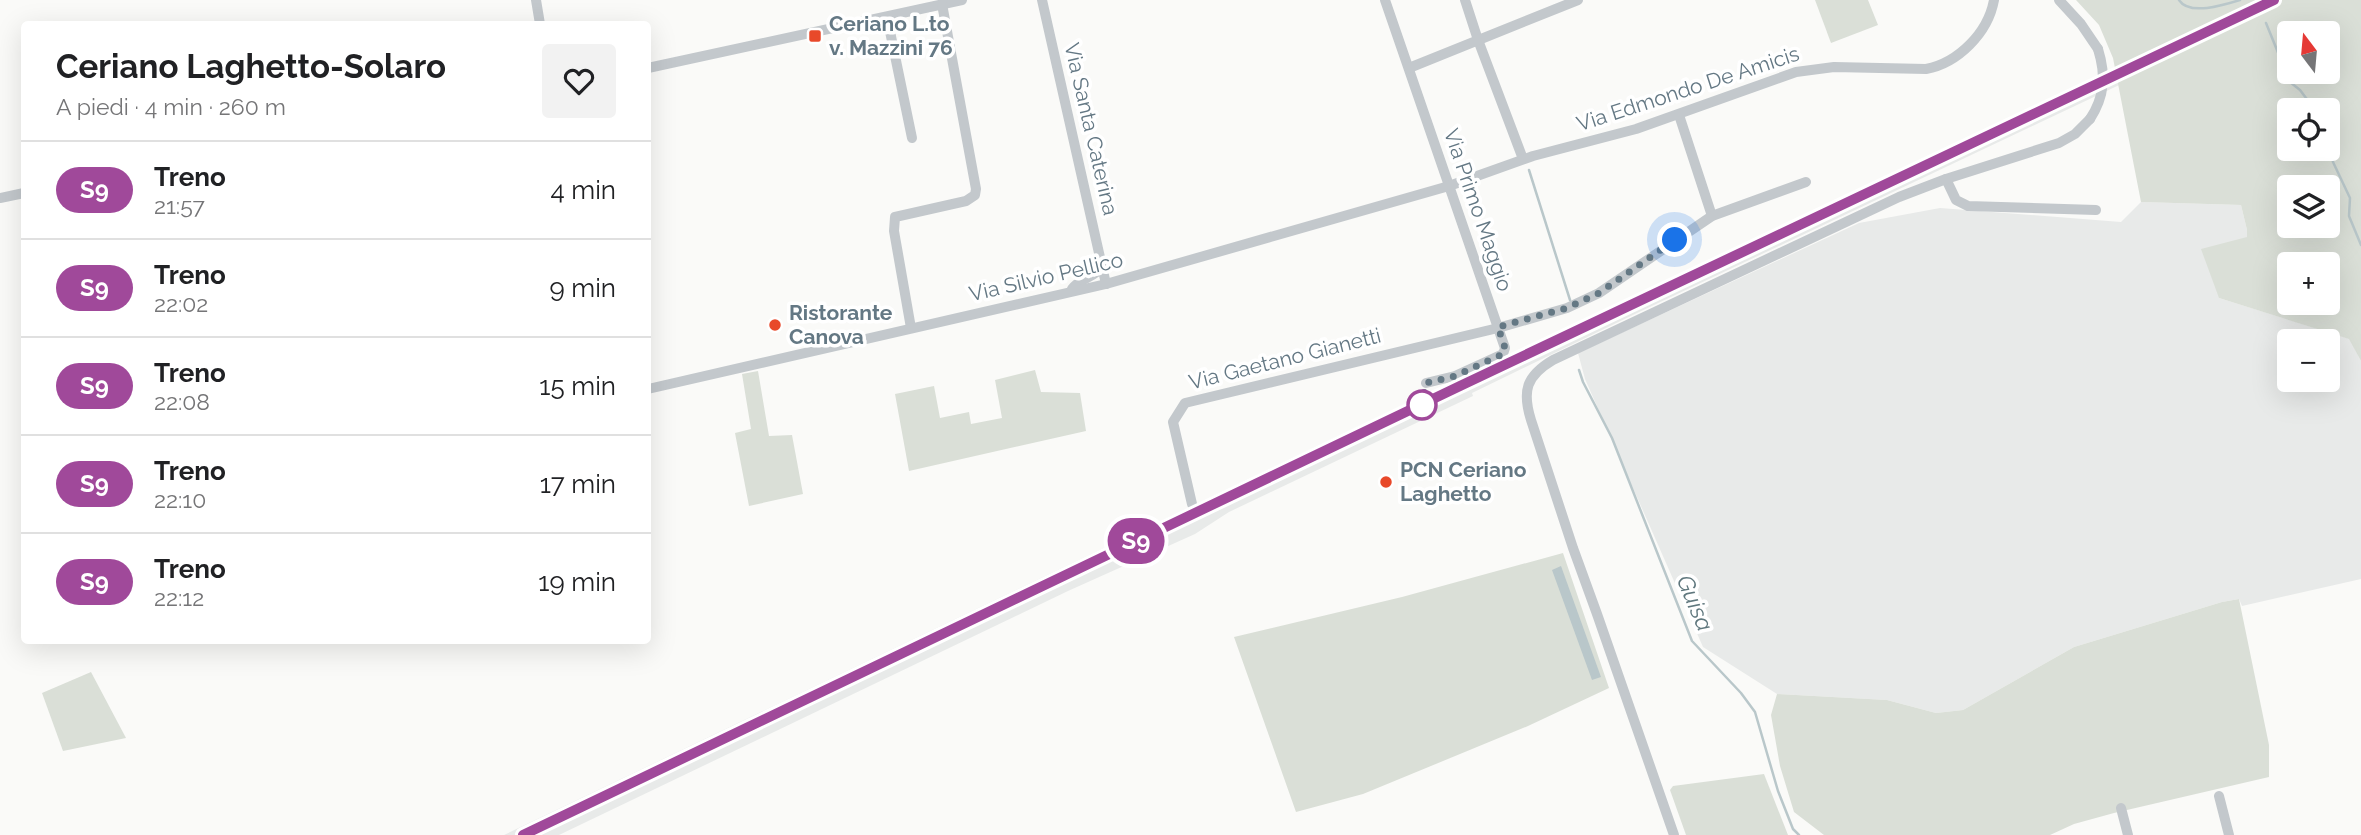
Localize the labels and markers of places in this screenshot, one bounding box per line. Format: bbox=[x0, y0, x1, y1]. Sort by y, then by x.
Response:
place label: Ceriano L.to v. Mazzini 76 bbox=[829, 11, 953, 60]
marker: Ceriano L.to v. Mazzini 76 bbox=[807, 28, 823, 44]
place label: Ristorante Canova bbox=[789, 300, 893, 349]
marker: Ristorante Canova bbox=[767, 317, 783, 333]
unlabelled marker bbox=[1407, 390, 1437, 420]
place label: PCN Ceriano Laghetto bbox=[1400, 457, 1527, 506]
marker: PCN Ceriano Laghetto bbox=[1378, 474, 1394, 490]

